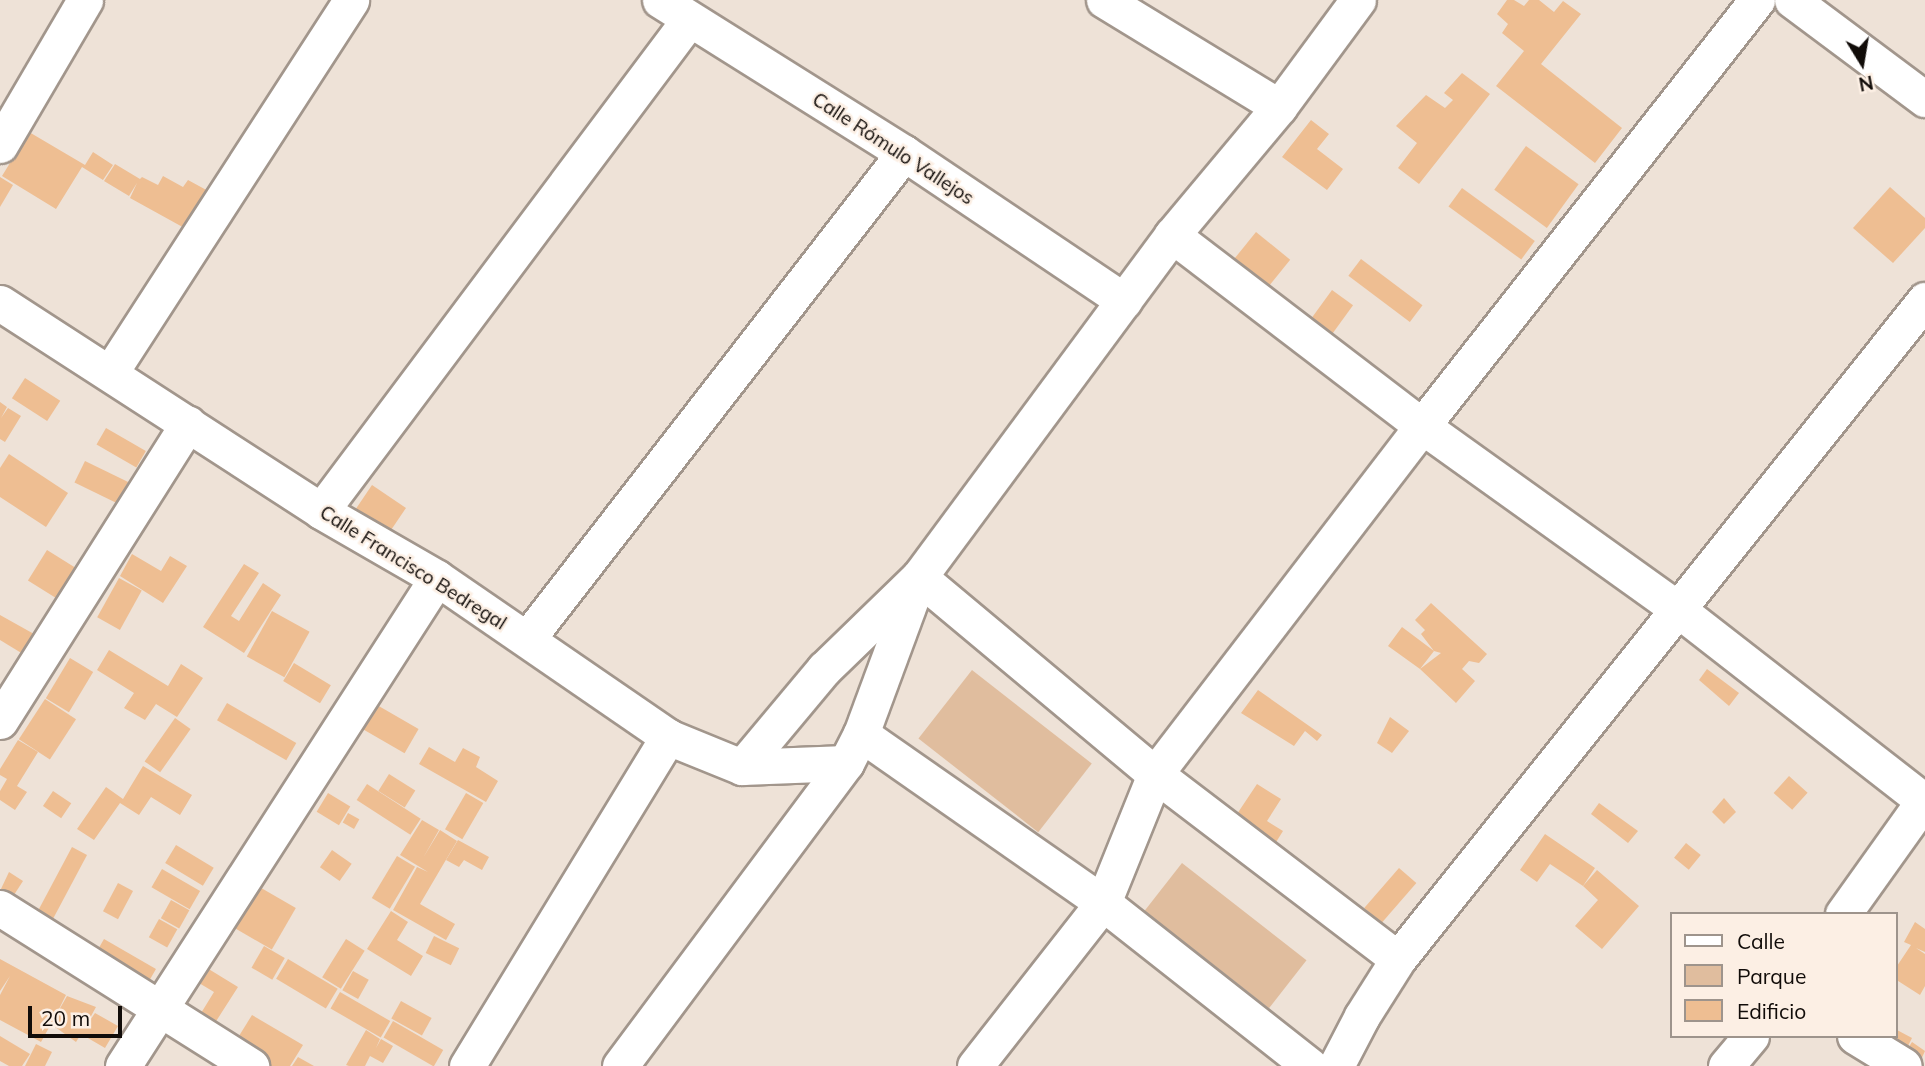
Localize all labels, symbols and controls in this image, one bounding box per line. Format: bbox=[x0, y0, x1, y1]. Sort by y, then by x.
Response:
north arrow bbox=[1827, 28, 1897, 98]
text: N bbox=[1857, 70, 1875, 97]
street label: Calle Rómulo Vallejos bbox=[808, 88, 978, 210]
street label: Calle Francisco Bedregal bbox=[315, 501, 511, 635]
legend bbox=[1670, 912, 1897, 1038]
text: Calle bbox=[1737, 928, 1785, 954]
text: Parque bbox=[1737, 963, 1806, 989]
scale bar bbox=[32, 992, 126, 1036]
text: Edificio bbox=[1737, 998, 1806, 1024]
text: 20 m bbox=[41, 1005, 90, 1031]

